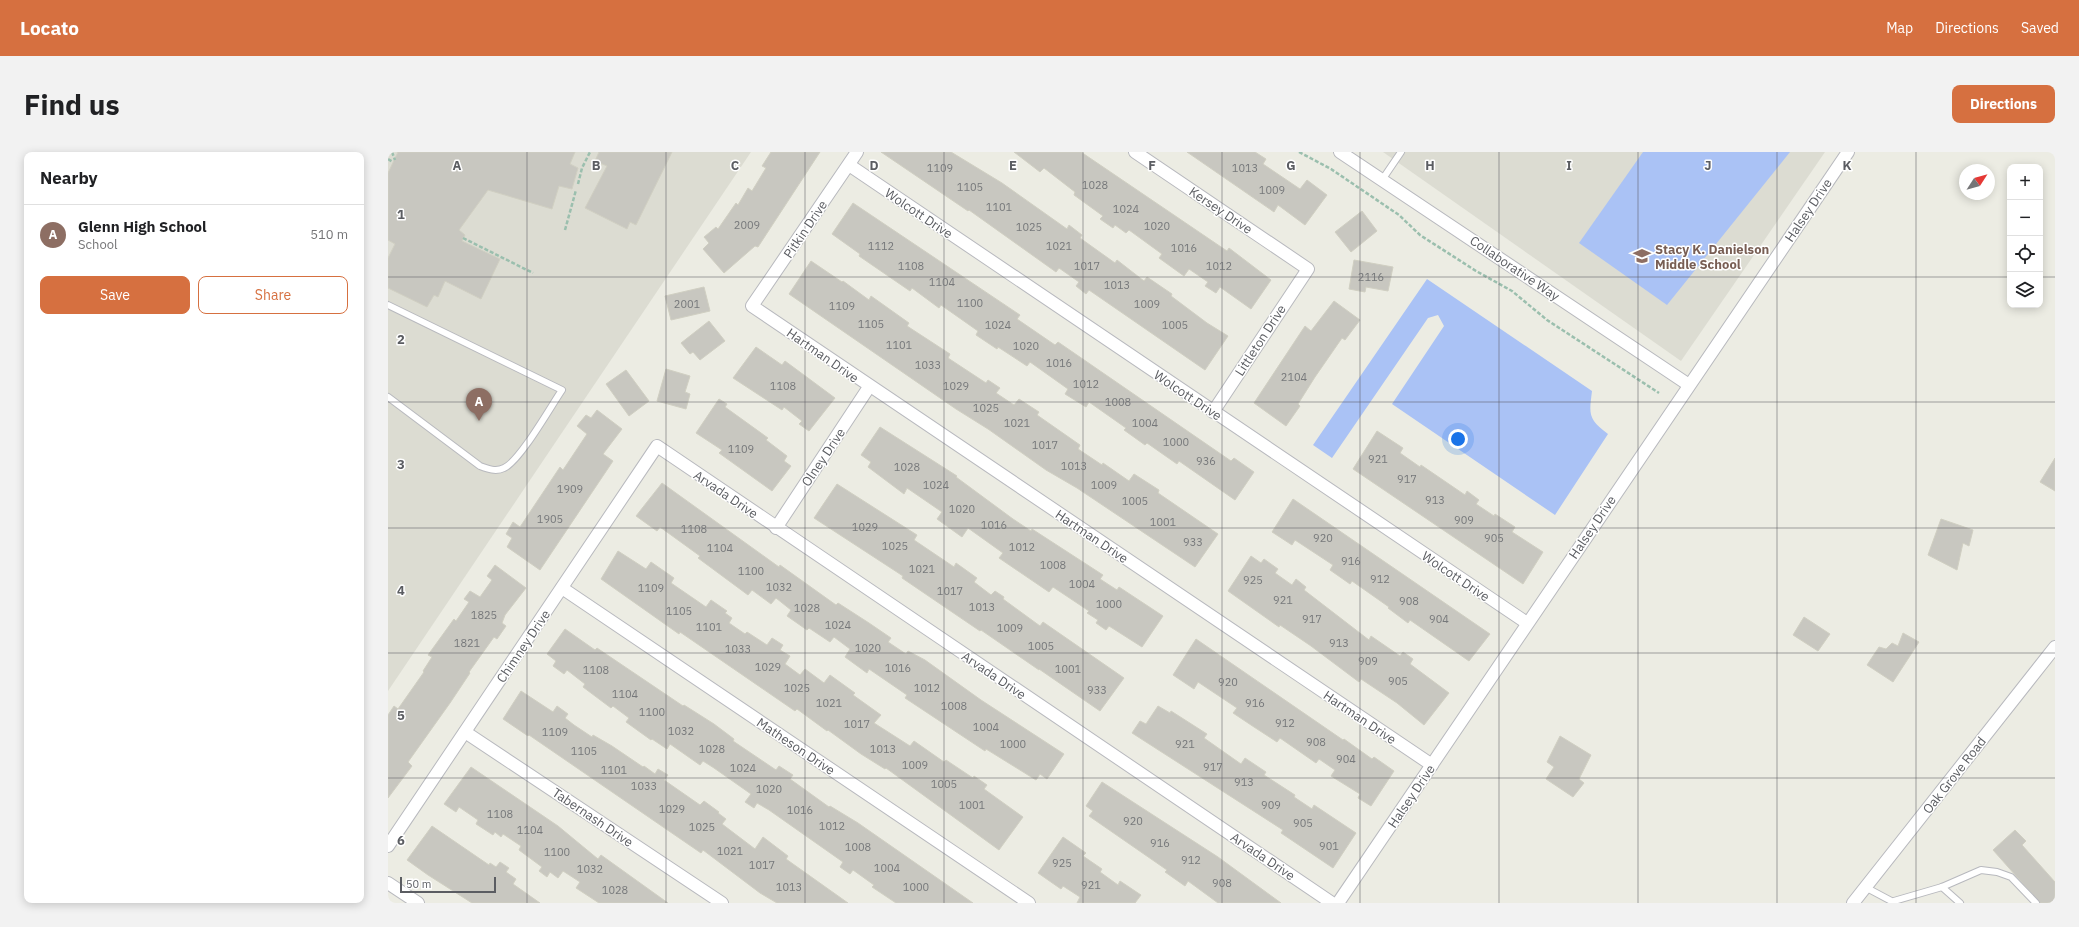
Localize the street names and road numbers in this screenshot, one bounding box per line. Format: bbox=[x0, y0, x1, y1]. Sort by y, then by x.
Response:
street label: Halsey Drive bbox=[1781, 175, 1836, 245]
street label: Kersey Drive bbox=[1186, 183, 1256, 238]
street label: Wolcott Drive bbox=[882, 185, 956, 242]
street label: Pitkin Drive bbox=[780, 197, 831, 262]
street label: Collaborative Way bbox=[1466, 232, 1563, 305]
street label: Littleton Drive bbox=[1231, 301, 1290, 379]
street label: Hartman Drive bbox=[783, 324, 862, 387]
street label: Wolcott Drive bbox=[1151, 367, 1225, 424]
street label: Olney Drive bbox=[798, 425, 849, 490]
street label: Arvada Drive bbox=[690, 467, 761, 522]
street label: Halsey Drive bbox=[1565, 492, 1620, 562]
street label: Hartman Drive bbox=[1052, 506, 1131, 567]
street label: Wolcott Drive bbox=[1419, 548, 1493, 605]
street label: Chimney Drive bbox=[493, 607, 554, 686]
street label: Arvada Drive bbox=[958, 648, 1029, 703]
street label: Hartman Drive bbox=[1320, 687, 1399, 748]
street label: Matheson Drive bbox=[753, 714, 838, 779]
street label: Oak Grove Road bbox=[1919, 733, 1990, 817]
street label: Halsey Drive bbox=[1384, 761, 1439, 831]
street label: Tabernash Drive bbox=[549, 784, 637, 851]
street label: Arvada Drive bbox=[1227, 829, 1298, 884]

